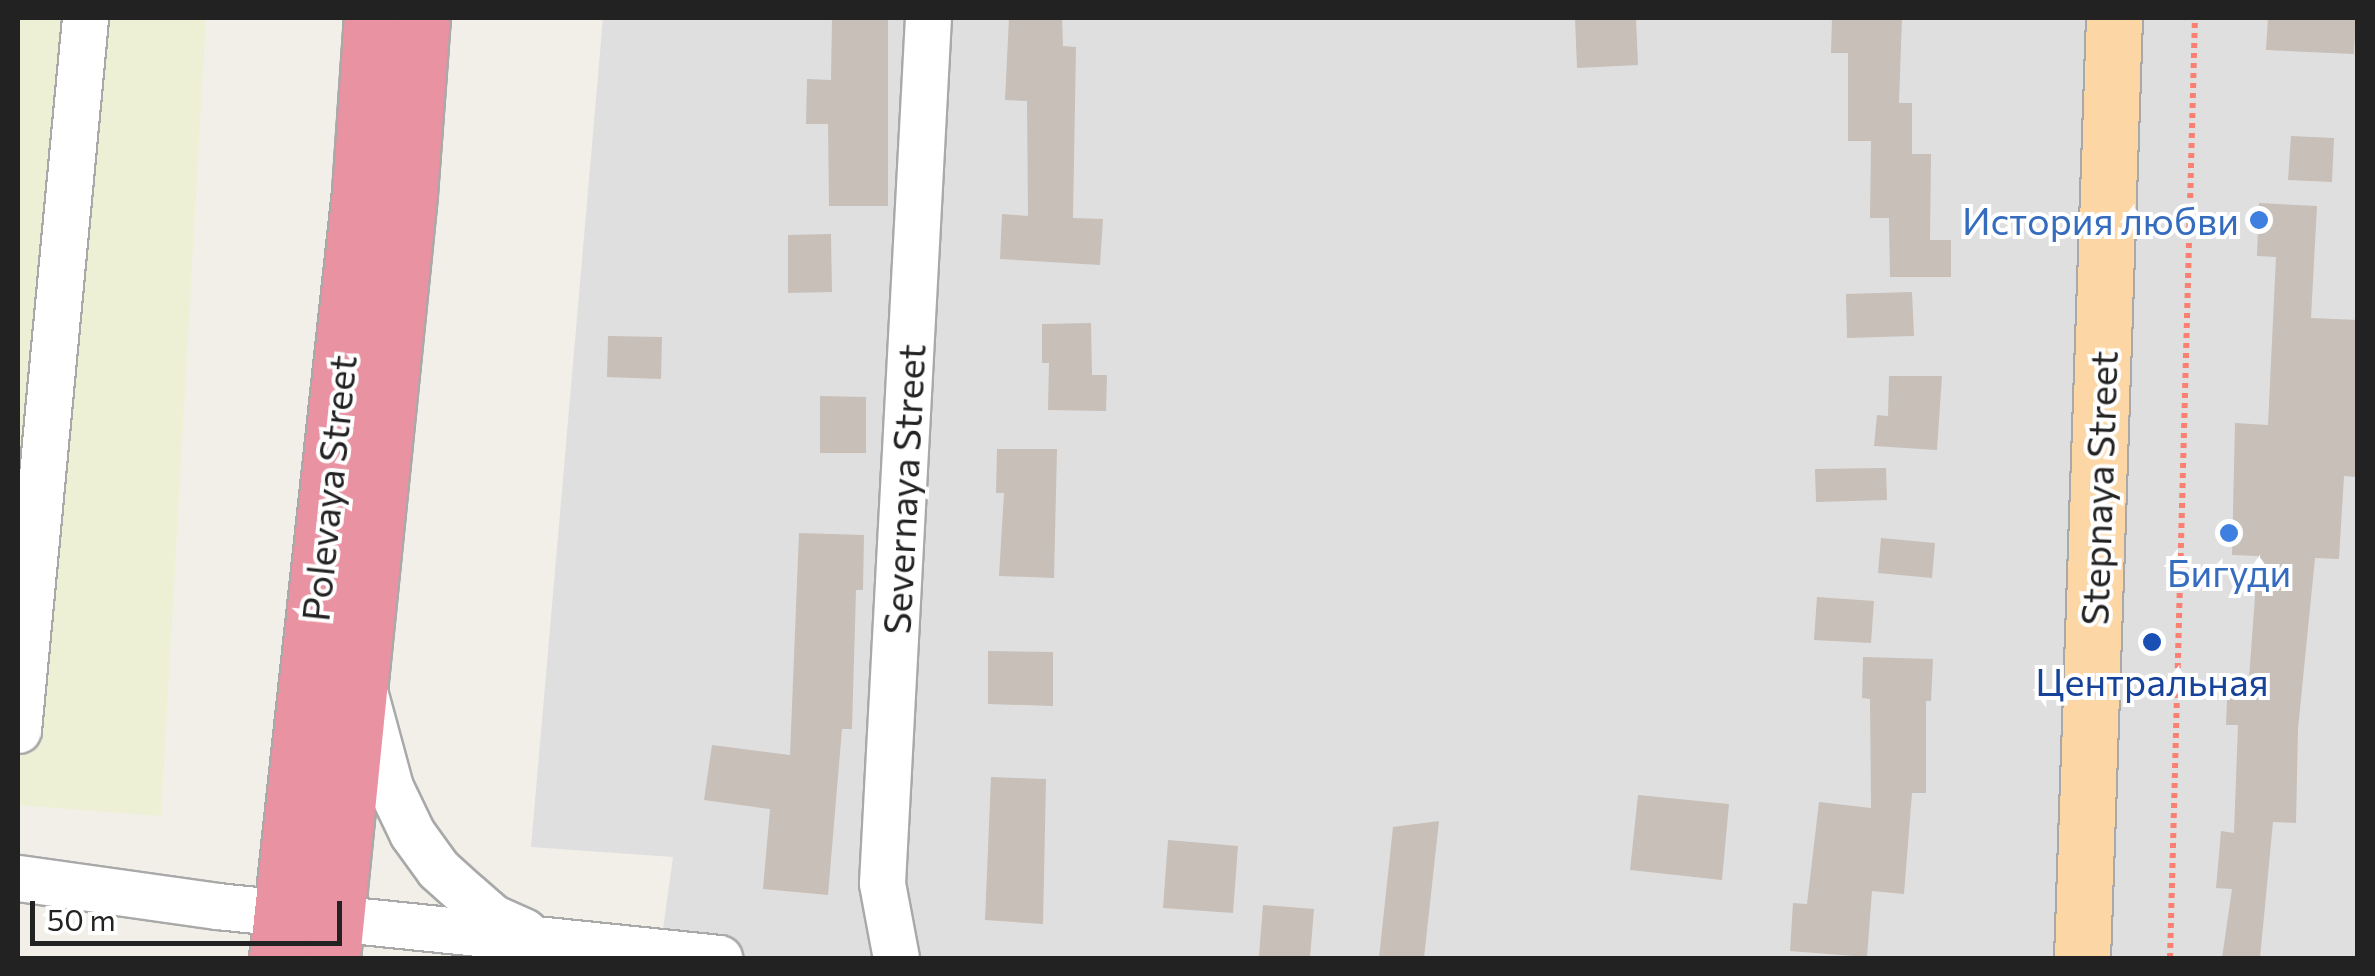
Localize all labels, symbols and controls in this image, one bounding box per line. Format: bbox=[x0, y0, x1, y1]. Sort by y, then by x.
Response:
place label: История любви bbox=[1962, 197, 2239, 243]
marker: История любви bbox=[2248, 209, 2270, 231]
street label: Severnaya Street bbox=[873, 343, 933, 635]
street label: Stepnaya Street bbox=[2070, 350, 2126, 626]
street label: Polevaya Street bbox=[291, 353, 365, 623]
marker: Бигуди bbox=[2218, 522, 2240, 544]
place label: Бигуди bbox=[2167, 549, 2291, 595]
marker: Центральная bbox=[2141, 631, 2163, 653]
place label: Центральная bbox=[2035, 658, 2269, 704]
scale bar bbox=[35, 881, 348, 943]
text: 50 m bbox=[47, 900, 116, 937]

